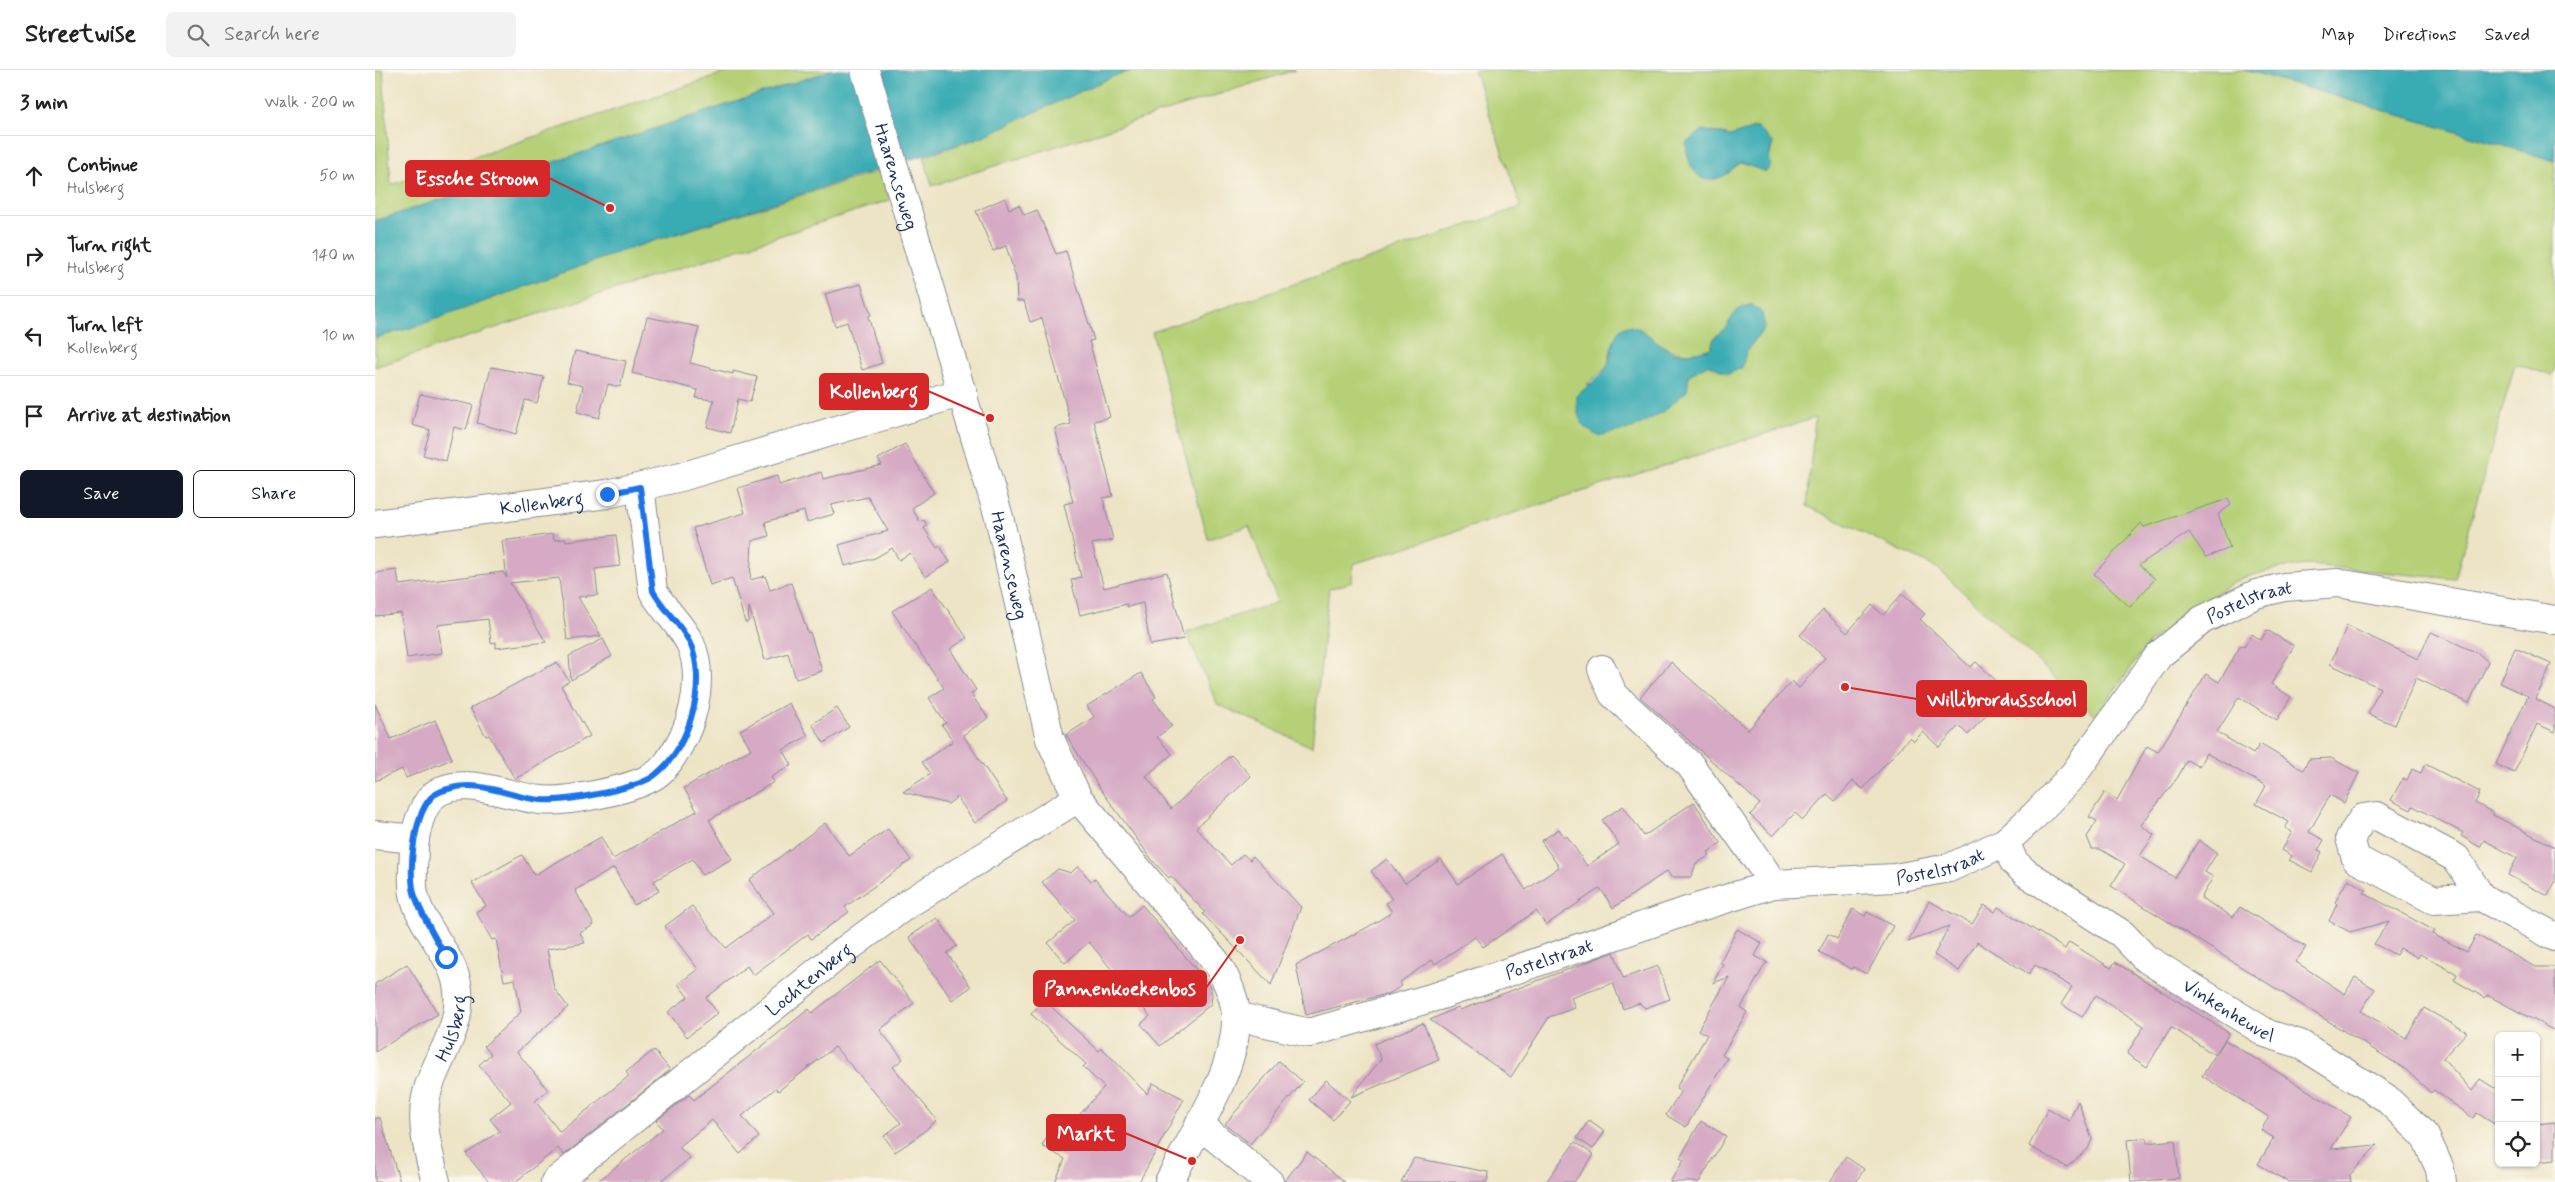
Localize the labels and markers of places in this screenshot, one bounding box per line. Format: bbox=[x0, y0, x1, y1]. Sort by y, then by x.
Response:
callout: Essche Stroom bbox=[406, 161, 549, 196]
callout: Kollenberg bbox=[820, 374, 928, 409]
callout: Willibrordusschool bbox=[1917, 681, 2086, 716]
callout: Pannenkoekenbos bbox=[1034, 971, 1206, 1006]
callout: Markt bbox=[1047, 1115, 1125, 1150]

